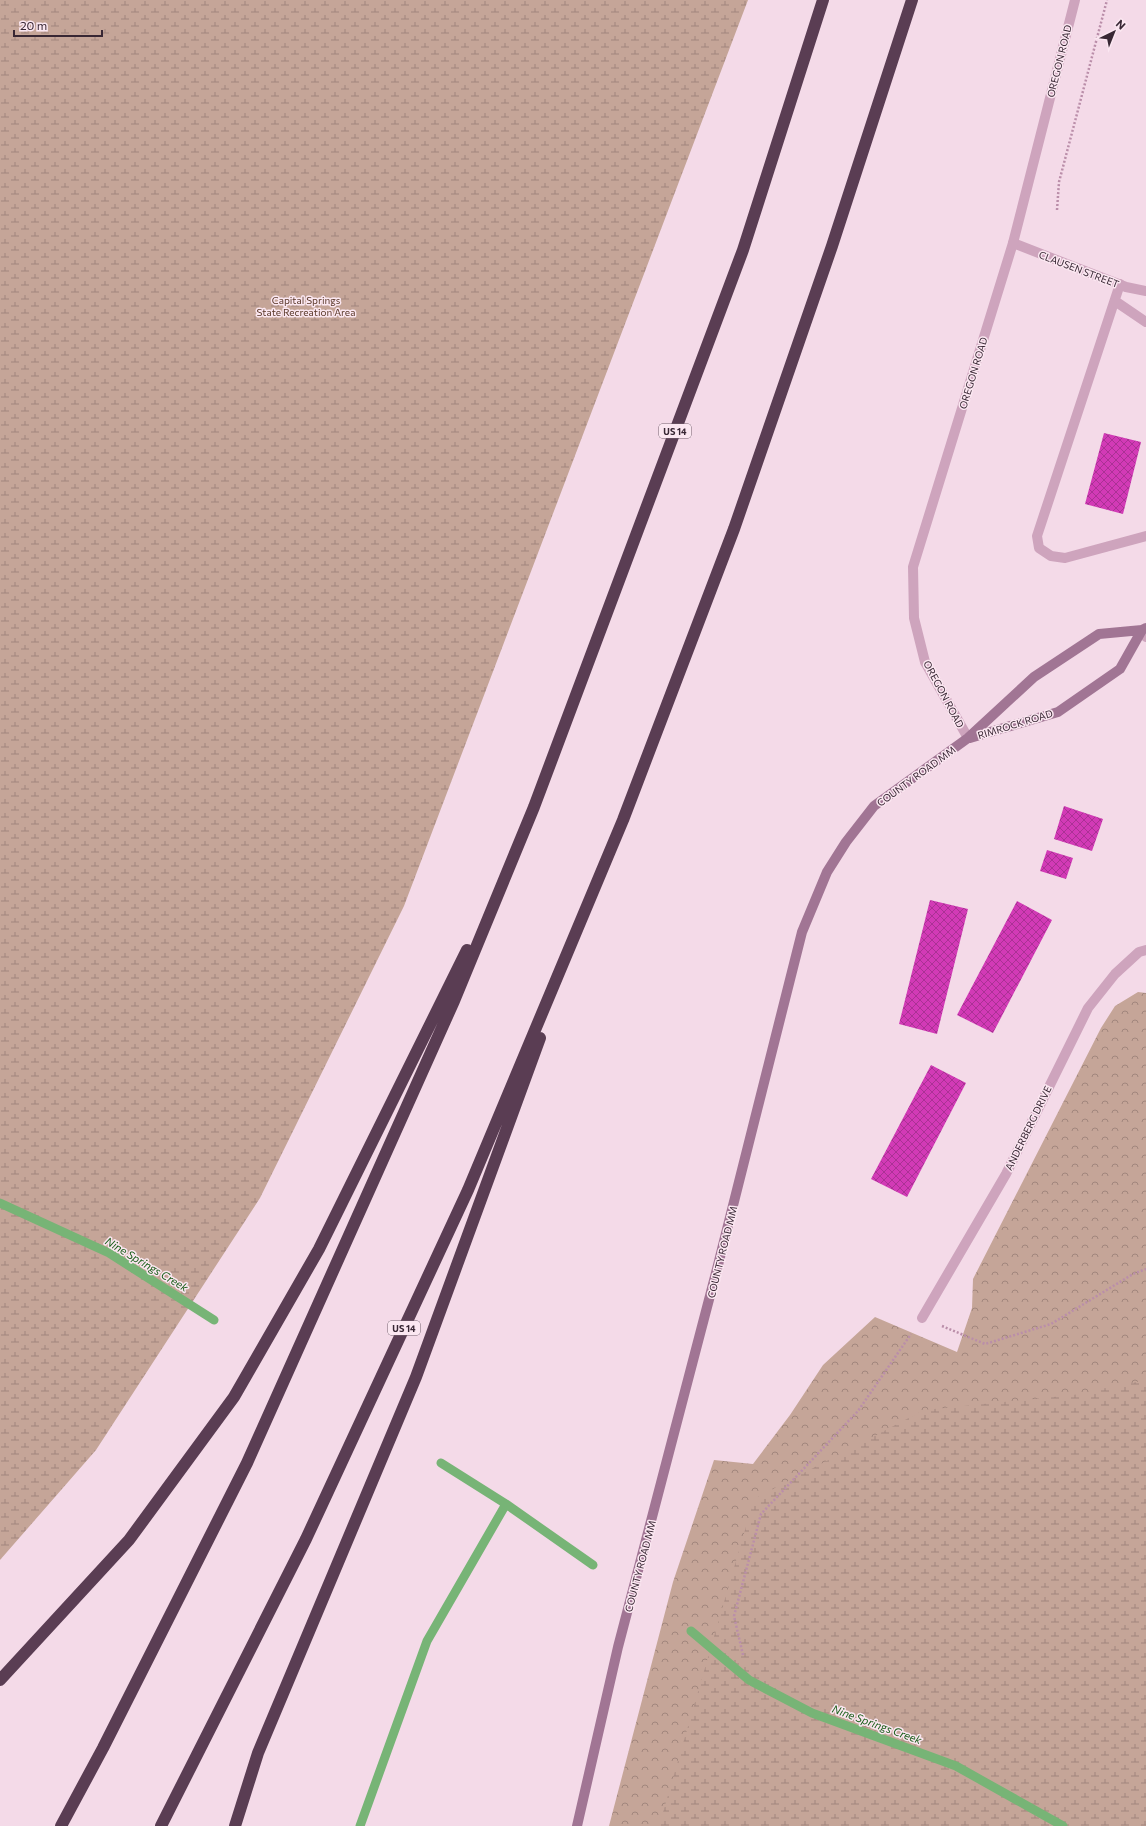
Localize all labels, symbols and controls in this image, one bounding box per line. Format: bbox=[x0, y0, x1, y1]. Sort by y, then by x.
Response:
scale bar bbox=[14, 12, 102, 38]
north arrow bbox=[1094, 12, 1134, 52]
text: N bbox=[1114, 17, 1129, 32]
text: 20 m bbox=[20, 18, 47, 32]
street label: OREGON ROAD bbox=[1044, 23, 1074, 99]
street label: CLAUSEN STREET bbox=[1037, 248, 1121, 290]
park label: Capital Springs State Recreation Area bbox=[257, 294, 355, 318]
street label: OREGON ROAD bbox=[956, 336, 990, 410]
road number: US 14 bbox=[659, 424, 691, 438]
street label: OREGON ROAD bbox=[921, 658, 967, 730]
street label: RIMROCK ROAD bbox=[976, 707, 1054, 741]
street label: COUNTY ROAD MM bbox=[874, 743, 958, 809]
street label: ANDERBERG DRIVE bbox=[1002, 1084, 1054, 1172]
street label: COUNTY ROAD MM bbox=[705, 1205, 739, 1299]
water label: Nine Springs Creek bbox=[103, 1234, 192, 1294]
road number: US 14 bbox=[388, 1321, 420, 1335]
street label: COUNTY ROAD MM bbox=[622, 1519, 658, 1613]
water label: Nine Springs Creek bbox=[831, 1702, 924, 1747]

